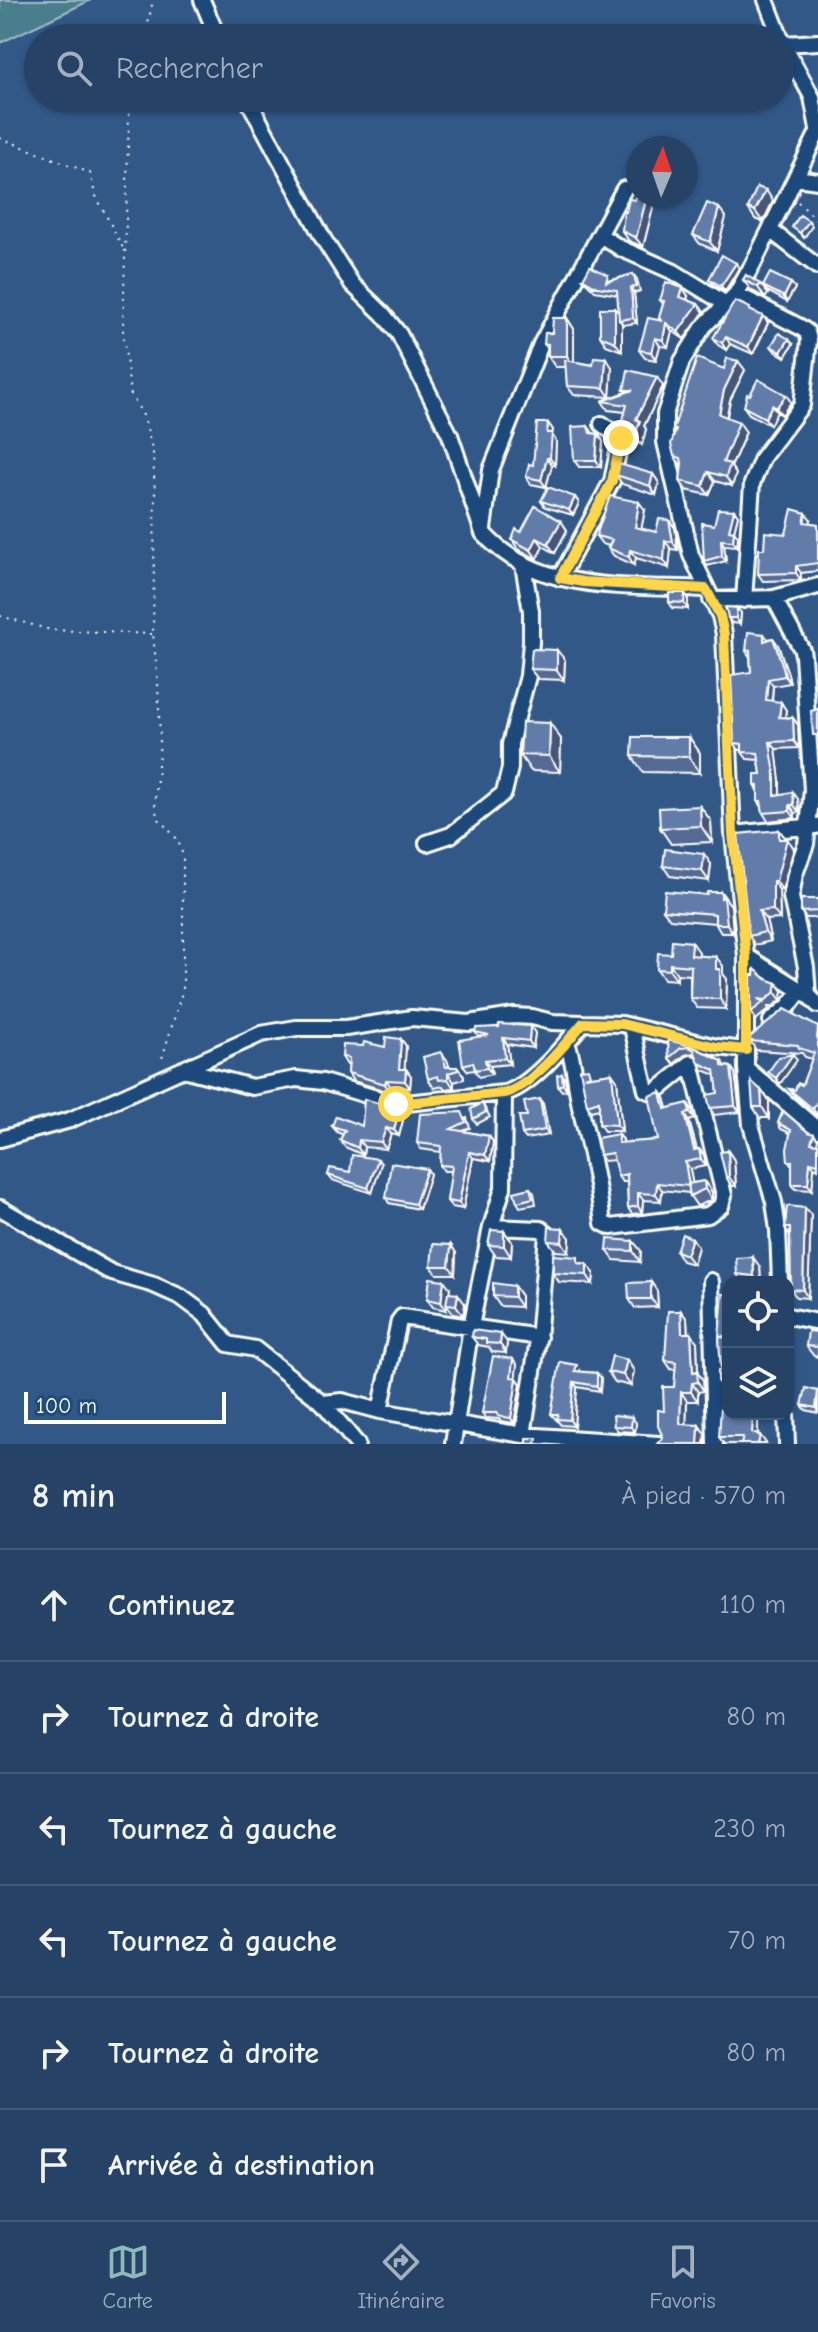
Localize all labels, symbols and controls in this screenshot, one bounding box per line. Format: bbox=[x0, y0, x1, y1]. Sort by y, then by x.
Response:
search box bbox=[24, 24, 794, 112]
icon: search bbox=[52, 46, 96, 90]
text: Rechercher bbox=[116, 51, 263, 86]
north arrow bbox=[626, 136, 698, 208]
route end bbox=[603, 420, 639, 456]
route start bbox=[378, 1086, 414, 1122]
map controls bbox=[722, 1276, 794, 1420]
button: locate bbox=[722, 1276, 794, 1348]
button: layers bbox=[722, 1348, 794, 1420]
scale bar bbox=[24, 1388, 226, 1424]
text: 100 m bbox=[36, 1393, 97, 1419]
text: 8 min bbox=[32, 1476, 115, 1516]
text: À pied · 570 m bbox=[621, 1481, 786, 1511]
icon: ahead bbox=[32, 1583, 76, 1627]
text: Continuez bbox=[108, 1588, 234, 1623]
text: 110 m bbox=[719, 1590, 786, 1620]
icon: right bbox=[32, 1695, 76, 1739]
text: Tournez à droite bbox=[108, 1700, 319, 1735]
text: 80 m bbox=[727, 1702, 786, 1732]
icon: left bbox=[32, 1807, 76, 1851]
text: Tournez à gauche bbox=[108, 1812, 337, 1847]
text: 230 m bbox=[713, 1814, 786, 1844]
icon: left bbox=[32, 1919, 76, 1963]
text: Tournez à gauche bbox=[108, 1924, 337, 1959]
text: 70 m bbox=[728, 1926, 786, 1956]
icon: right bbox=[32, 2031, 76, 2075]
text: Tournez à droite bbox=[108, 2036, 319, 2071]
text: 80 m bbox=[727, 2038, 786, 2068]
icon: arrive bbox=[32, 2143, 76, 2187]
text: Arrivée à destination bbox=[108, 2148, 375, 2183]
tab: Carte bbox=[102, 2240, 153, 2314]
tab: Itinéraire bbox=[358, 2240, 445, 2314]
tab: Favoris bbox=[650, 2240, 716, 2314]

